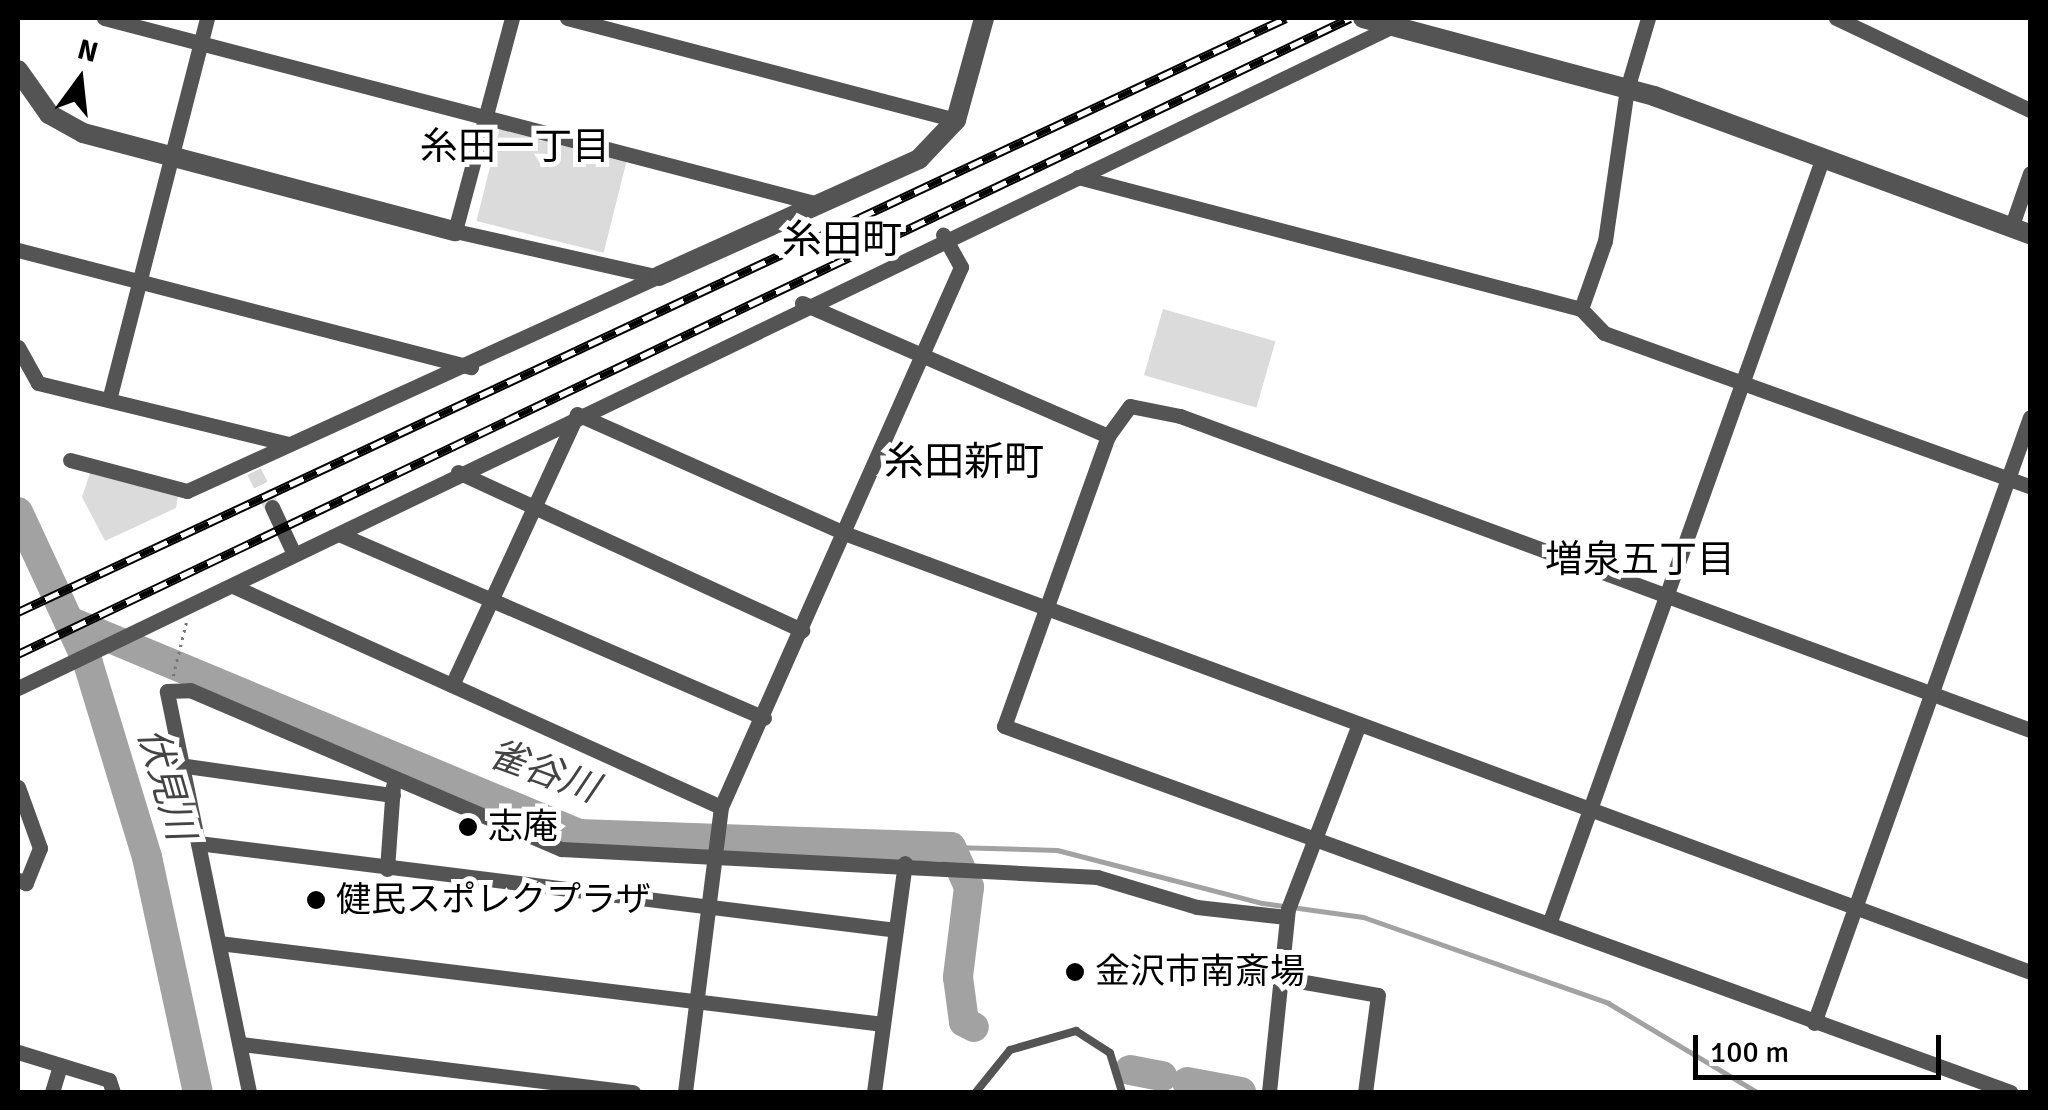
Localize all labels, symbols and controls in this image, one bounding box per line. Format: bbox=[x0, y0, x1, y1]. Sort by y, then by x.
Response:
north arrow bbox=[30, 30, 130, 130]
text: N bbox=[74, 32, 102, 70]
district label: 糸田一丁目 bbox=[420, 124, 610, 170]
district label: 糸田町 bbox=[782, 216, 902, 264]
district label: 糸田新町 bbox=[884, 438, 1044, 486]
district label: 増泉五丁目 bbox=[1545, 537, 1735, 583]
water label: 伏見川 bbox=[128, 723, 204, 845]
water label: 雀谷川 bbox=[482, 730, 604, 812]
place label: 志庵 bbox=[488, 806, 558, 848]
marker: 志庵 bbox=[457, 816, 479, 838]
place label: 健民スポレクプラザ bbox=[336, 879, 651, 921]
marker: 健民スポレクプラザ bbox=[305, 889, 327, 911]
place label: 金沢市南斎場 bbox=[1095, 951, 1305, 993]
marker: 金沢市南斎場 bbox=[1064, 961, 1086, 983]
scale bar bbox=[1698, 1015, 1946, 1077]
text: 100 m bbox=[1710, 1034, 1789, 1071]

